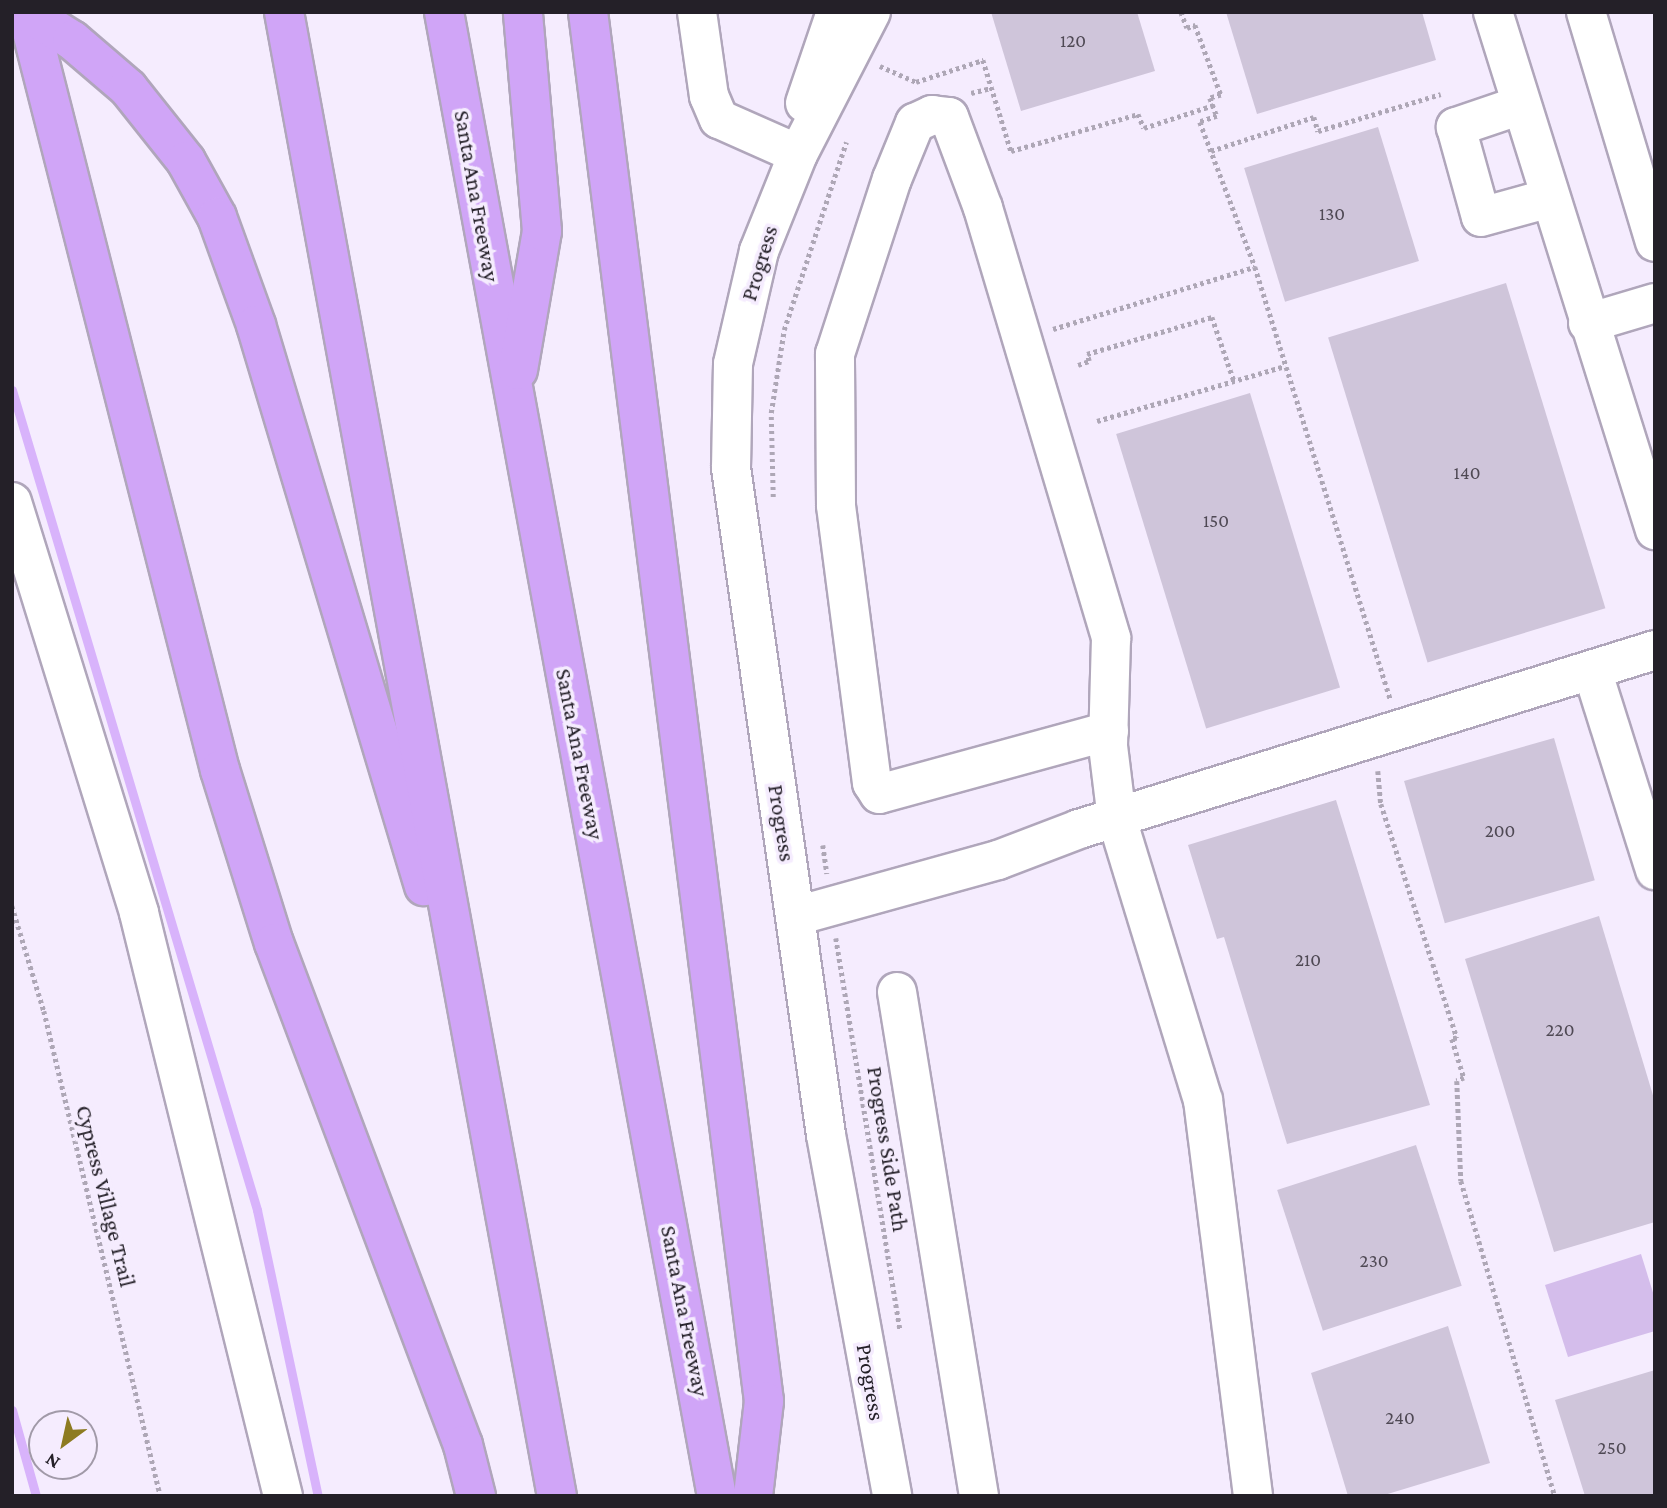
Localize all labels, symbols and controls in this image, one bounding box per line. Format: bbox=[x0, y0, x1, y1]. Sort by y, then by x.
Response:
house number: 120 bbox=[1060, 30, 1086, 52]
street label: Santa Ana Freeway bbox=[448, 108, 506, 284]
house number: 130 bbox=[1319, 203, 1345, 225]
street label: Progress bbox=[734, 222, 784, 304]
house number: 140 bbox=[1454, 462, 1480, 484]
house number: 150 bbox=[1203, 510, 1229, 532]
street label: Santa Ana Freeway bbox=[550, 666, 610, 842]
street label: Progress bbox=[762, 783, 802, 863]
house number: 200 bbox=[1485, 820, 1515, 842]
house number: 210 bbox=[1295, 949, 1321, 971]
house number: 220 bbox=[1546, 1019, 1574, 1041]
street label: Progress Side Path bbox=[861, 1064, 915, 1234]
street label: Cypress Village Trail bbox=[70, 1102, 142, 1290]
street label: Santa Ana Freeway bbox=[655, 1223, 715, 1399]
house number: 230 bbox=[1360, 1250, 1388, 1272]
street label: Progress bbox=[851, 1341, 891, 1423]
house number: 240 bbox=[1385, 1407, 1415, 1429]
north arrow bbox=[28, 1410, 98, 1480]
house number: 250 bbox=[1598, 1437, 1626, 1459]
text: N bbox=[41, 1449, 64, 1474]

